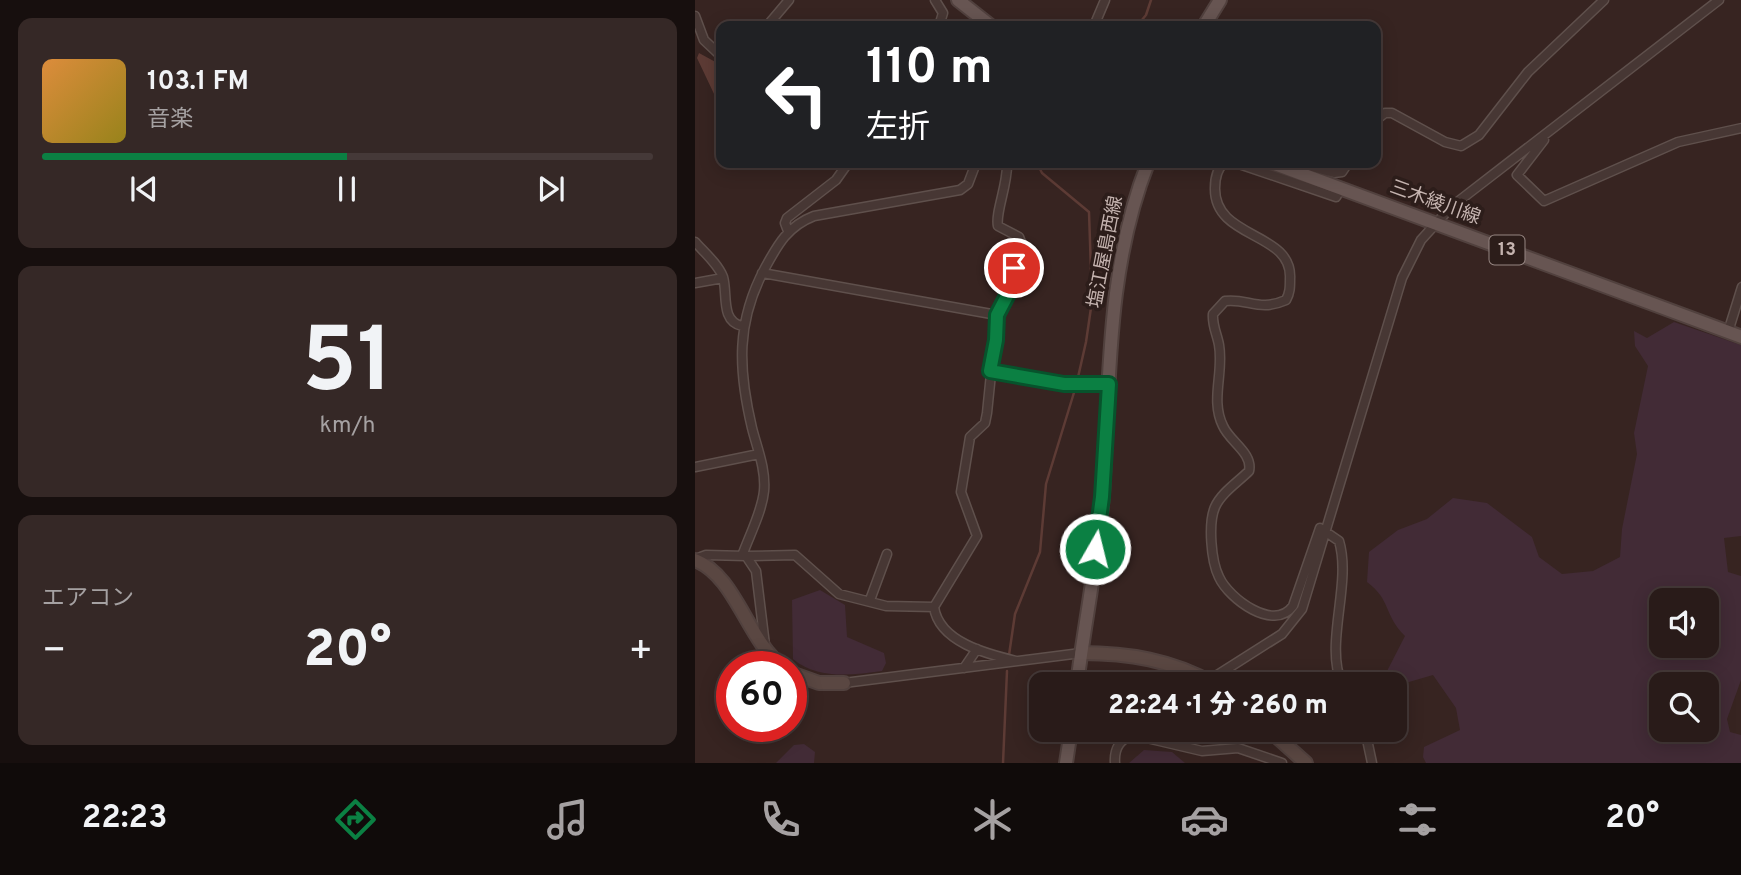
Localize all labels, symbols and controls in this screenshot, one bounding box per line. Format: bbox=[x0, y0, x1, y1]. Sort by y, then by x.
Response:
text: 110 m bbox=[866, 39, 993, 101]
icon: left bbox=[751, 49, 842, 140]
text: 103.1 FM bbox=[147, 66, 249, 99]
text: 音楽 bbox=[147, 106, 193, 135]
text: 左折 bbox=[866, 109, 930, 149]
icon: previous bbox=[125, 170, 163, 208]
icon: pause bbox=[328, 170, 366, 208]
icon: next bbox=[532, 170, 570, 208]
street label: 三木綾川線 bbox=[1386, 175, 1484, 231]
street label: 塩江屋島西線 bbox=[1083, 194, 1129, 310]
road number: 13 bbox=[1489, 236, 1525, 264]
pin bbox=[984, 238, 1044, 298]
icon: arrive bbox=[995, 249, 1033, 287]
text: 51 bbox=[301, 309, 394, 424]
text: km/h bbox=[320, 412, 375, 441]
position arrow bbox=[1058, 512, 1132, 586]
text: エアコン bbox=[42, 585, 134, 614]
map controls bbox=[1649, 588, 1719, 742]
button: sound bbox=[1649, 588, 1719, 658]
text: 20° bbox=[303, 619, 392, 685]
text: − bbox=[42, 628, 67, 677]
text: + bbox=[628, 628, 653, 677]
speed limit sign: 60 bbox=[716, 651, 807, 742]
button: search bbox=[1649, 672, 1719, 742]
text: 22:24 · 1 分 · 260 m bbox=[1108, 690, 1328, 723]
icon: directions bbox=[331, 795, 380, 844]
icon: music bbox=[543, 795, 592, 844]
icon: phone bbox=[756, 795, 805, 844]
icon: climate bbox=[968, 795, 1017, 844]
icon: car bbox=[1180, 795, 1229, 844]
icon: filters bbox=[1393, 795, 1442, 844]
text: 22:23 bbox=[82, 799, 167, 839]
text: 20° bbox=[1605, 799, 1659, 839]

